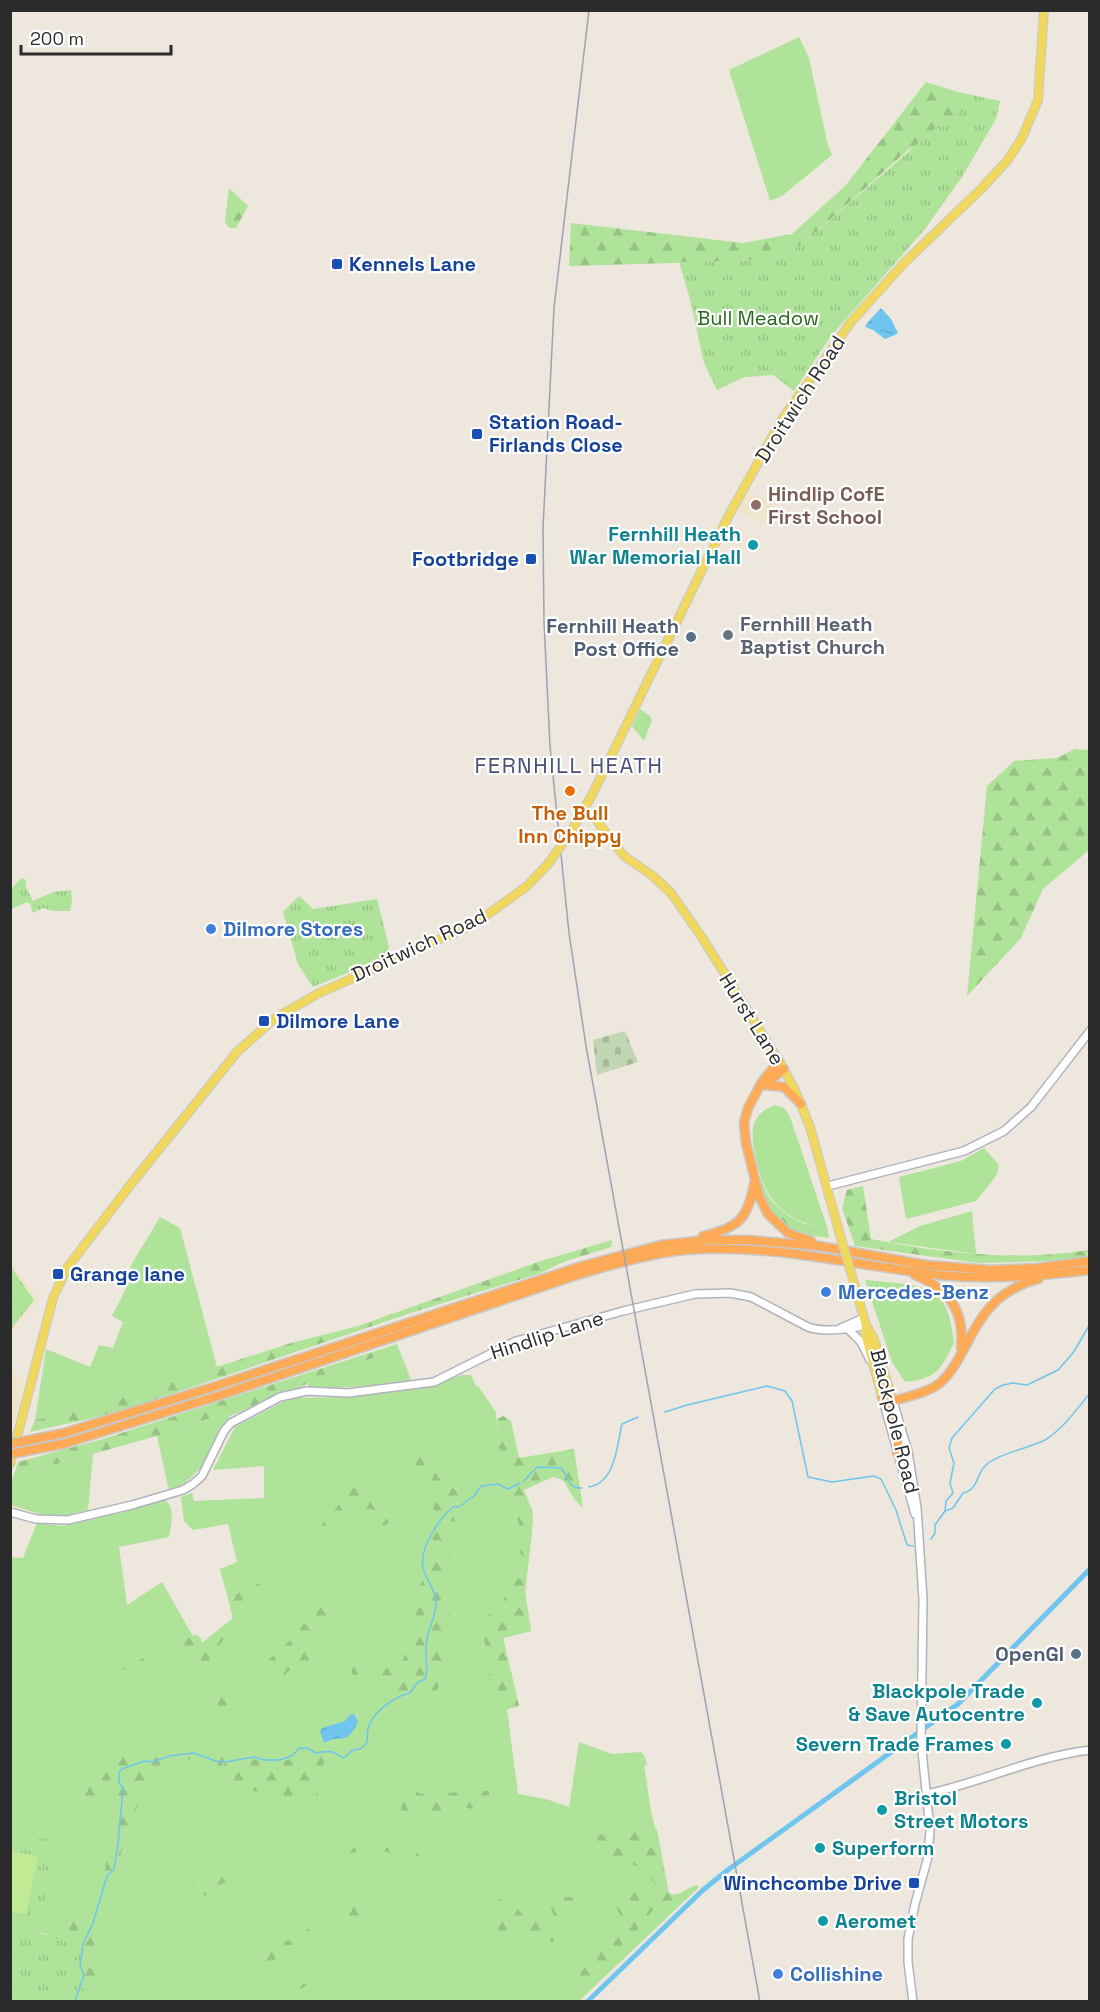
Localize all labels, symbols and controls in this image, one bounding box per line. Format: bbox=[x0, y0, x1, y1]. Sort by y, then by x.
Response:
scale bar bbox=[21, 18, 171, 56]
text: 200 m bbox=[30, 27, 84, 50]
place label: Kennels Lane bbox=[349, 251, 476, 277]
marker: Kennels Lane bbox=[330, 257, 344, 271]
park label: Bull Meadow bbox=[697, 305, 819, 331]
street label: Droitwich Road bbox=[749, 331, 851, 467]
place label: Station Road- Firlands Close bbox=[489, 409, 623, 458]
marker: Station Road- Firlands Close bbox=[470, 427, 484, 441]
place label: Hindlip CofE First School bbox=[768, 481, 885, 530]
marker: Hindlip CofE First School bbox=[749, 498, 763, 512]
place label: Fernhill Heath War Memorial Hall bbox=[570, 521, 741, 570]
marker: Fernhill Heath War Memorial Hall bbox=[746, 538, 760, 552]
place label: Footbridge bbox=[412, 546, 519, 572]
marker: Footbridge bbox=[524, 552, 538, 566]
place label: Fernhill Heath Baptist Church bbox=[740, 611, 885, 660]
place label: Fernhill Heath Post Office bbox=[546, 613, 679, 662]
marker: Fernhill Heath Baptist Church bbox=[721, 628, 735, 642]
marker: Fernhill Heath Post Office bbox=[684, 630, 698, 644]
district label: FERNHILL HEATH bbox=[474, 751, 664, 779]
marker: The Bull Inn Chippy bbox=[563, 784, 577, 798]
place label: The Bull Inn Chippy bbox=[518, 800, 622, 849]
street label: Droitwich Road bbox=[347, 902, 491, 988]
place label: Dilmore Stores bbox=[223, 916, 363, 942]
marker: Dilmore Stores bbox=[204, 922, 218, 936]
street label: Hurst Lane bbox=[713, 968, 791, 1070]
place label: Dilmore Lane bbox=[276, 1008, 400, 1034]
marker: Dilmore Lane bbox=[257, 1014, 271, 1028]
place label: Grange lane bbox=[70, 1261, 185, 1287]
marker: Grange lane bbox=[51, 1267, 65, 1281]
place label: Mercedes-Benz bbox=[838, 1279, 989, 1305]
marker: Mercedes-Benz bbox=[819, 1285, 833, 1299]
street label: Hindlip Lane bbox=[487, 1304, 607, 1366]
street label: Blackpole Road bbox=[864, 1346, 926, 1496]
place label: OpenGI bbox=[995, 1641, 1064, 1667]
marker: OpenGI bbox=[1069, 1647, 1083, 1661]
place label: Blackpole Trade & Save Autocentre bbox=[848, 1678, 1025, 1727]
marker: Blackpole Trade & Save Autocentre bbox=[1030, 1696, 1044, 1710]
place label: Severn Trade Frames bbox=[796, 1731, 994, 1757]
marker: Severn Trade Frames bbox=[999, 1737, 1013, 1751]
place label: Bristol Street Motors bbox=[894, 1785, 1028, 1834]
marker: Bristol Street Motors bbox=[875, 1803, 889, 1817]
place label: Superform bbox=[832, 1835, 934, 1861]
marker: Superform bbox=[813, 1841, 827, 1855]
place label: Winchcombe Drive bbox=[723, 1870, 902, 1896]
marker: Winchcombe Drive bbox=[907, 1876, 921, 1890]
place label: Aeromet bbox=[835, 1908, 916, 1934]
marker: Aeromet bbox=[816, 1914, 830, 1928]
place label: Collishine bbox=[790, 1961, 883, 1987]
marker: Collishine bbox=[771, 1967, 785, 1981]

